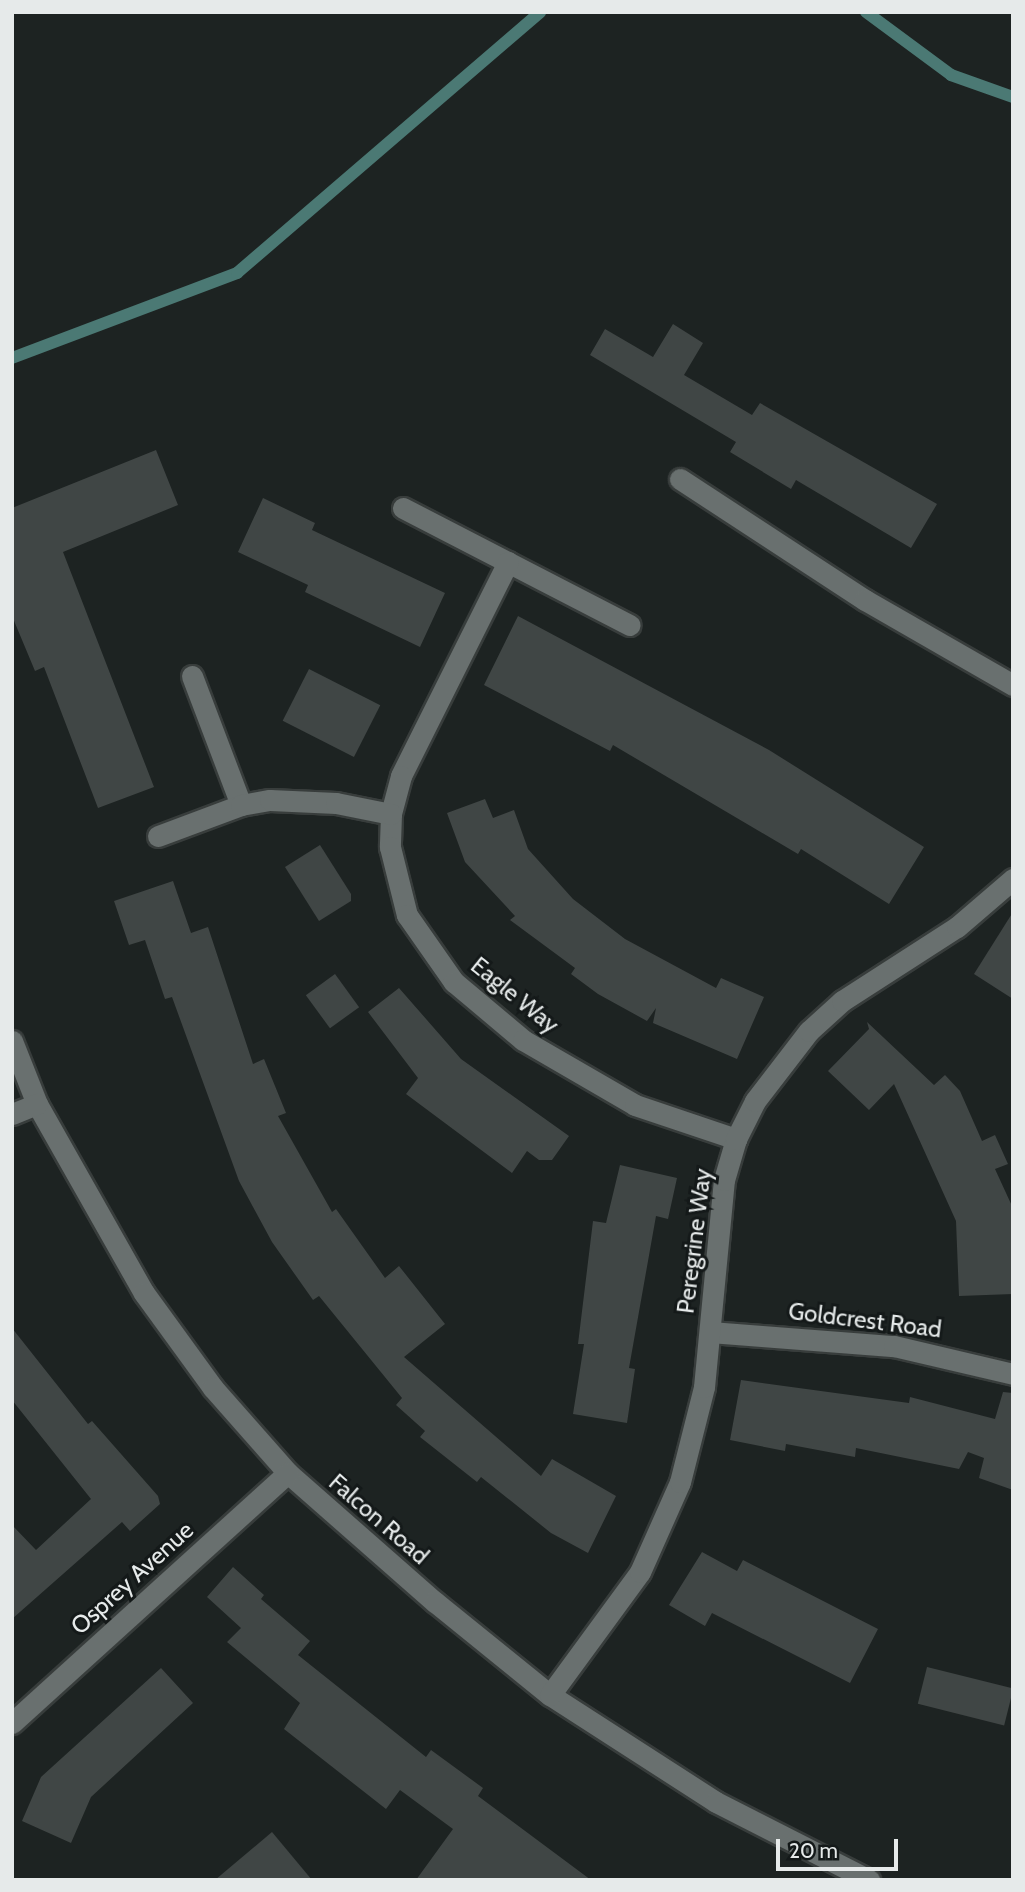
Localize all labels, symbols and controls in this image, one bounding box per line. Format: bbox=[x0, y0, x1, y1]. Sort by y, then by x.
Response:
street label: Eagle Way bbox=[465, 951, 565, 1039]
street label: Peregrine Way bbox=[671, 1167, 717, 1315]
street label: Goldcrest Road bbox=[787, 1296, 943, 1344]
street label: Falcon Road bbox=[323, 1468, 435, 1570]
street label: Osprey Avenue bbox=[65, 1516, 199, 1640]
scale bar bbox=[780, 1826, 902, 1870]
text: 20 m bbox=[789, 1838, 838, 1863]

